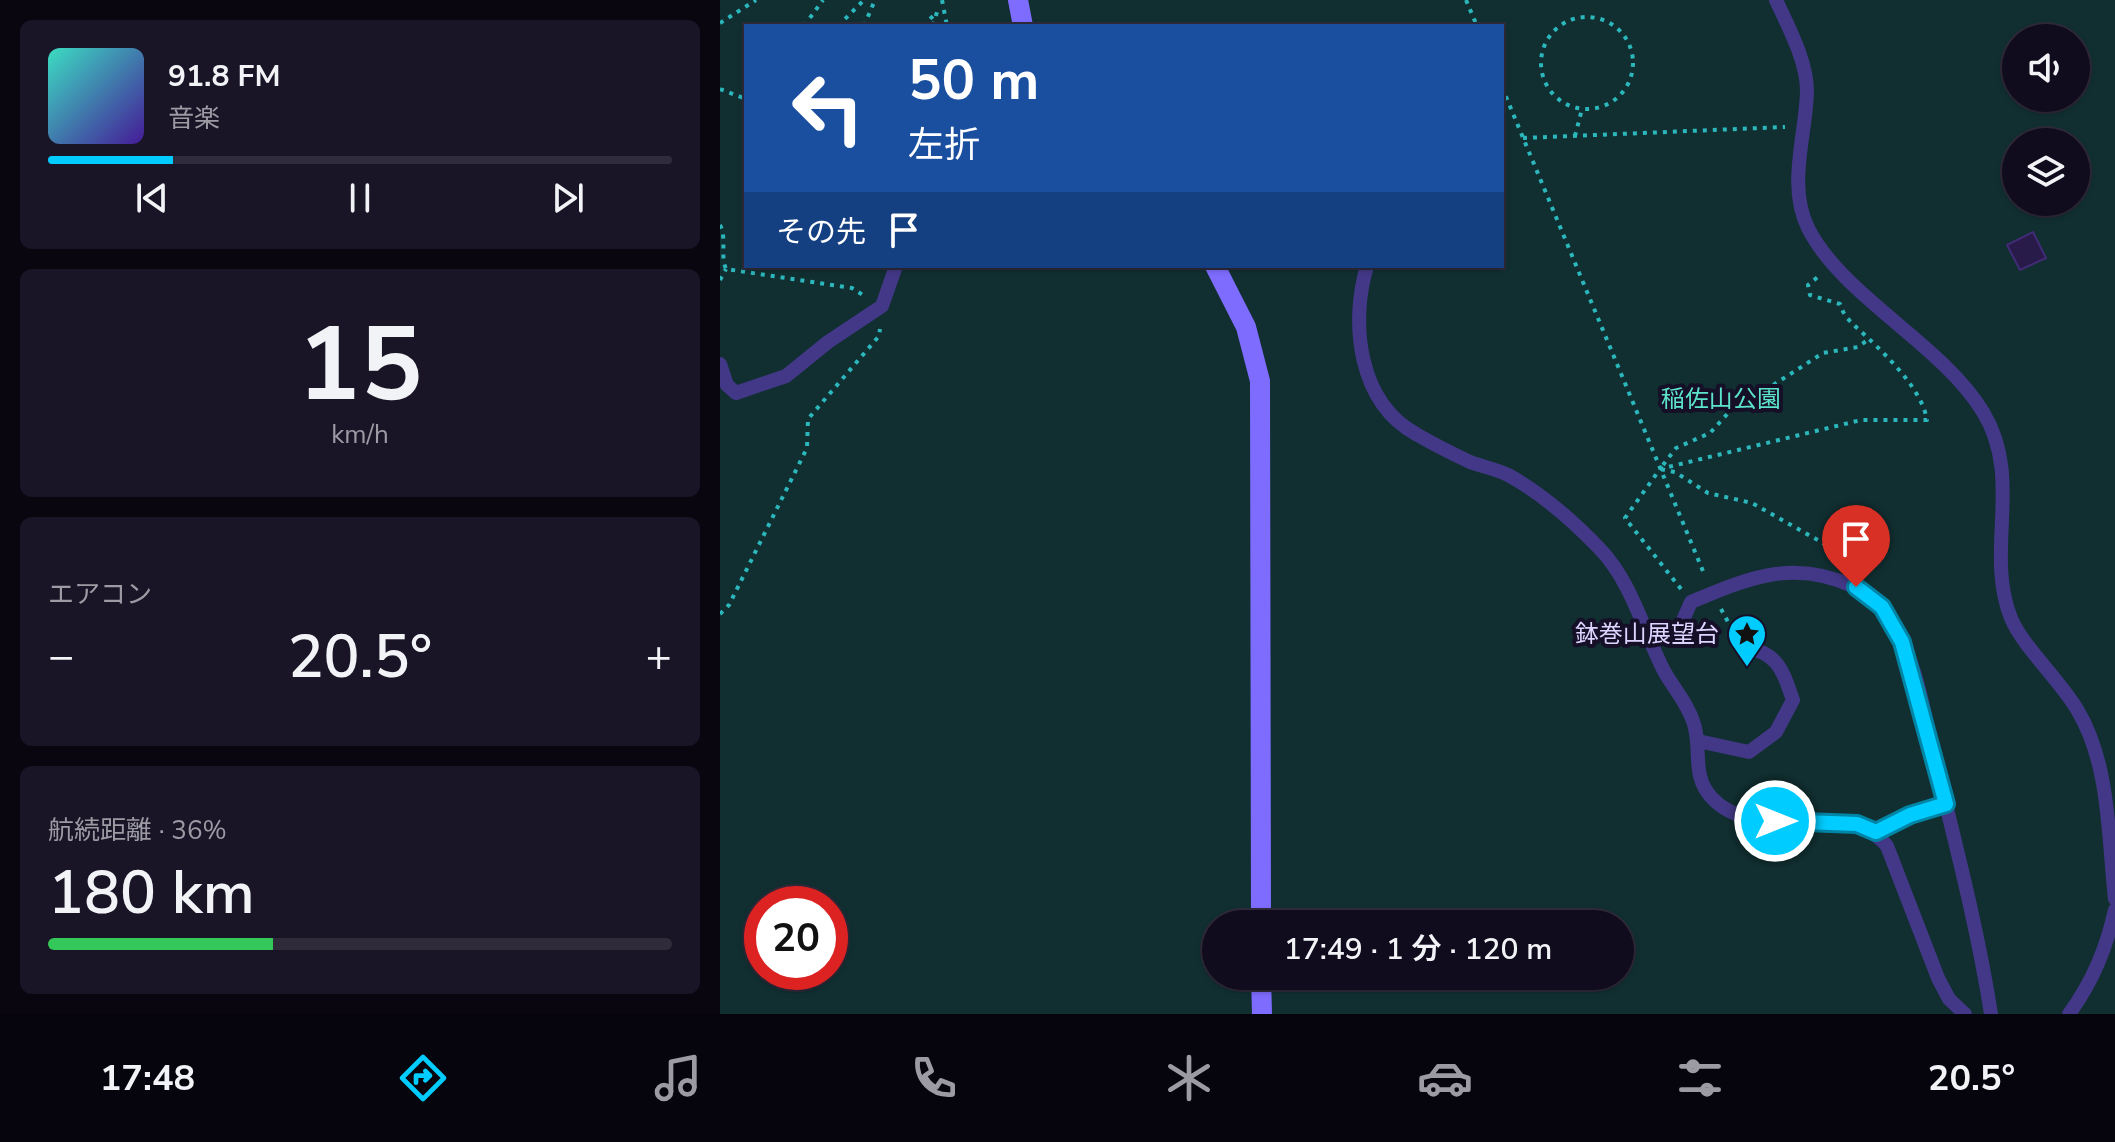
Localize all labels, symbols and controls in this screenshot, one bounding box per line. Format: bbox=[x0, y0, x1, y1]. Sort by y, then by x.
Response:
map controls bbox=[2002, 24, 2090, 216]
button: sound bbox=[2002, 24, 2090, 112]
text: 50 m bbox=[908, 42, 1039, 119]
text: 91.8 FM bbox=[168, 56, 280, 97]
icon: left bbox=[776, 56, 880, 160]
text: 音楽 bbox=[168, 101, 220, 136]
text: 左折 bbox=[908, 121, 980, 170]
button: layers bbox=[2002, 128, 2090, 216]
icon: previous bbox=[130, 176, 174, 220]
icon: pause bbox=[338, 176, 382, 220]
icon: next bbox=[546, 176, 590, 220]
icon: arrive bbox=[882, 208, 926, 252]
text: その先 bbox=[776, 212, 866, 253]
text: 15 bbox=[298, 294, 422, 436]
park label: 稲佐山公園 bbox=[1661, 383, 1781, 415]
text: km/h bbox=[331, 417, 389, 452]
pin bbox=[1822, 505, 1890, 587]
icon: arrive bbox=[1834, 517, 1878, 561]
text: エアコン bbox=[48, 577, 152, 612]
place icon: 鉢巻山展望台 bbox=[1726, 613, 1768, 668]
text: 20.5° bbox=[288, 616, 432, 698]
place label: 鉢巻山展望台 bbox=[1575, 618, 1719, 650]
text: − bbox=[48, 627, 74, 687]
text: + bbox=[646, 627, 672, 687]
position arrow bbox=[1733, 779, 1817, 863]
text: 航続距離 · 36% bbox=[48, 813, 227, 848]
text: 180 km bbox=[48, 852, 255, 934]
speed limit sign: 20 bbox=[744, 886, 848, 990]
text: 17:49 · 1 分 · 120 m bbox=[1284, 929, 1552, 970]
icon: directions bbox=[395, 1050, 451, 1106]
icon: music bbox=[650, 1050, 706, 1106]
icon: phone bbox=[906, 1050, 962, 1106]
icon: climate bbox=[1161, 1050, 1217, 1106]
icon: car bbox=[1417, 1050, 1473, 1106]
icon: filters bbox=[1672, 1050, 1728, 1106]
text: 17:48 bbox=[100, 1054, 195, 1103]
text: 20.5° bbox=[1928, 1054, 2015, 1103]

